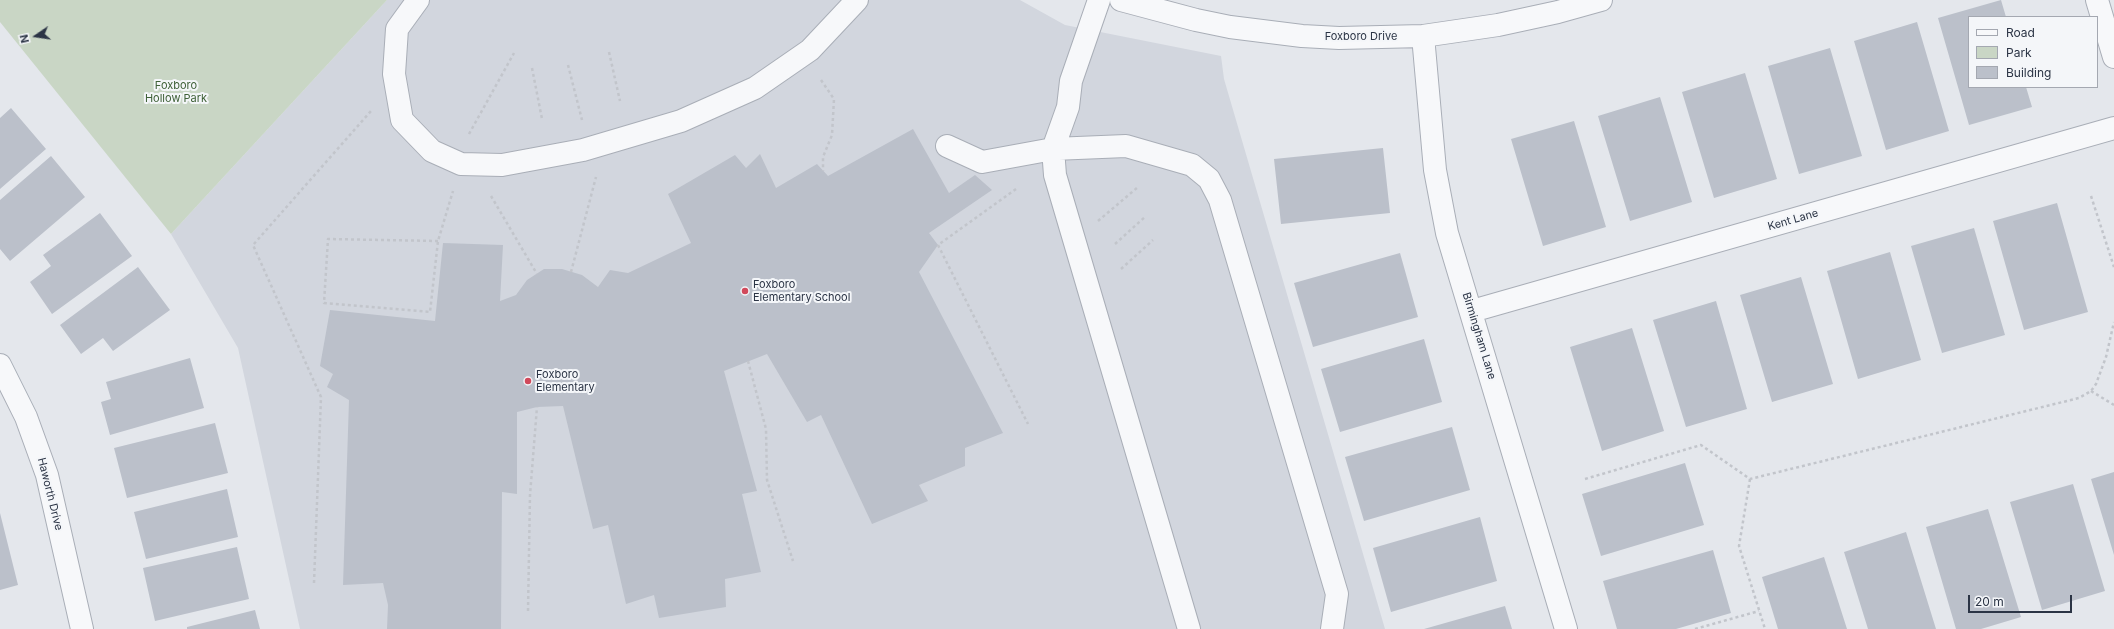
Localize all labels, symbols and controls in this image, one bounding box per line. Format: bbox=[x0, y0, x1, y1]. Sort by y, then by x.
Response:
north arrow bbox=[16, 16, 56, 56]
legend bbox=[1968, 16, 2098, 88]
text: Road bbox=[2006, 25, 2035, 40]
street label: Foxboro Drive bbox=[1325, 30, 1397, 44]
text: N bbox=[17, 33, 32, 44]
text: Park bbox=[2006, 45, 2032, 60]
text: Building bbox=[2006, 65, 2051, 80]
park label: Foxboro Hollow Park bbox=[145, 79, 207, 105]
street label: Kent Lane bbox=[1766, 207, 1820, 233]
place label: Foxboro Elementary School bbox=[753, 278, 850, 304]
marker: Foxboro Elementary School bbox=[740, 286, 750, 296]
street label: Birmingham Lane bbox=[1459, 291, 1499, 381]
place label: Foxboro Elementary bbox=[536, 368, 595, 394]
marker: Foxboro Elementary bbox=[523, 376, 533, 386]
street label: Haworth Drive bbox=[35, 456, 65, 532]
scale bar bbox=[1970, 587, 2074, 613]
text: 20 m bbox=[1975, 594, 2004, 609]

